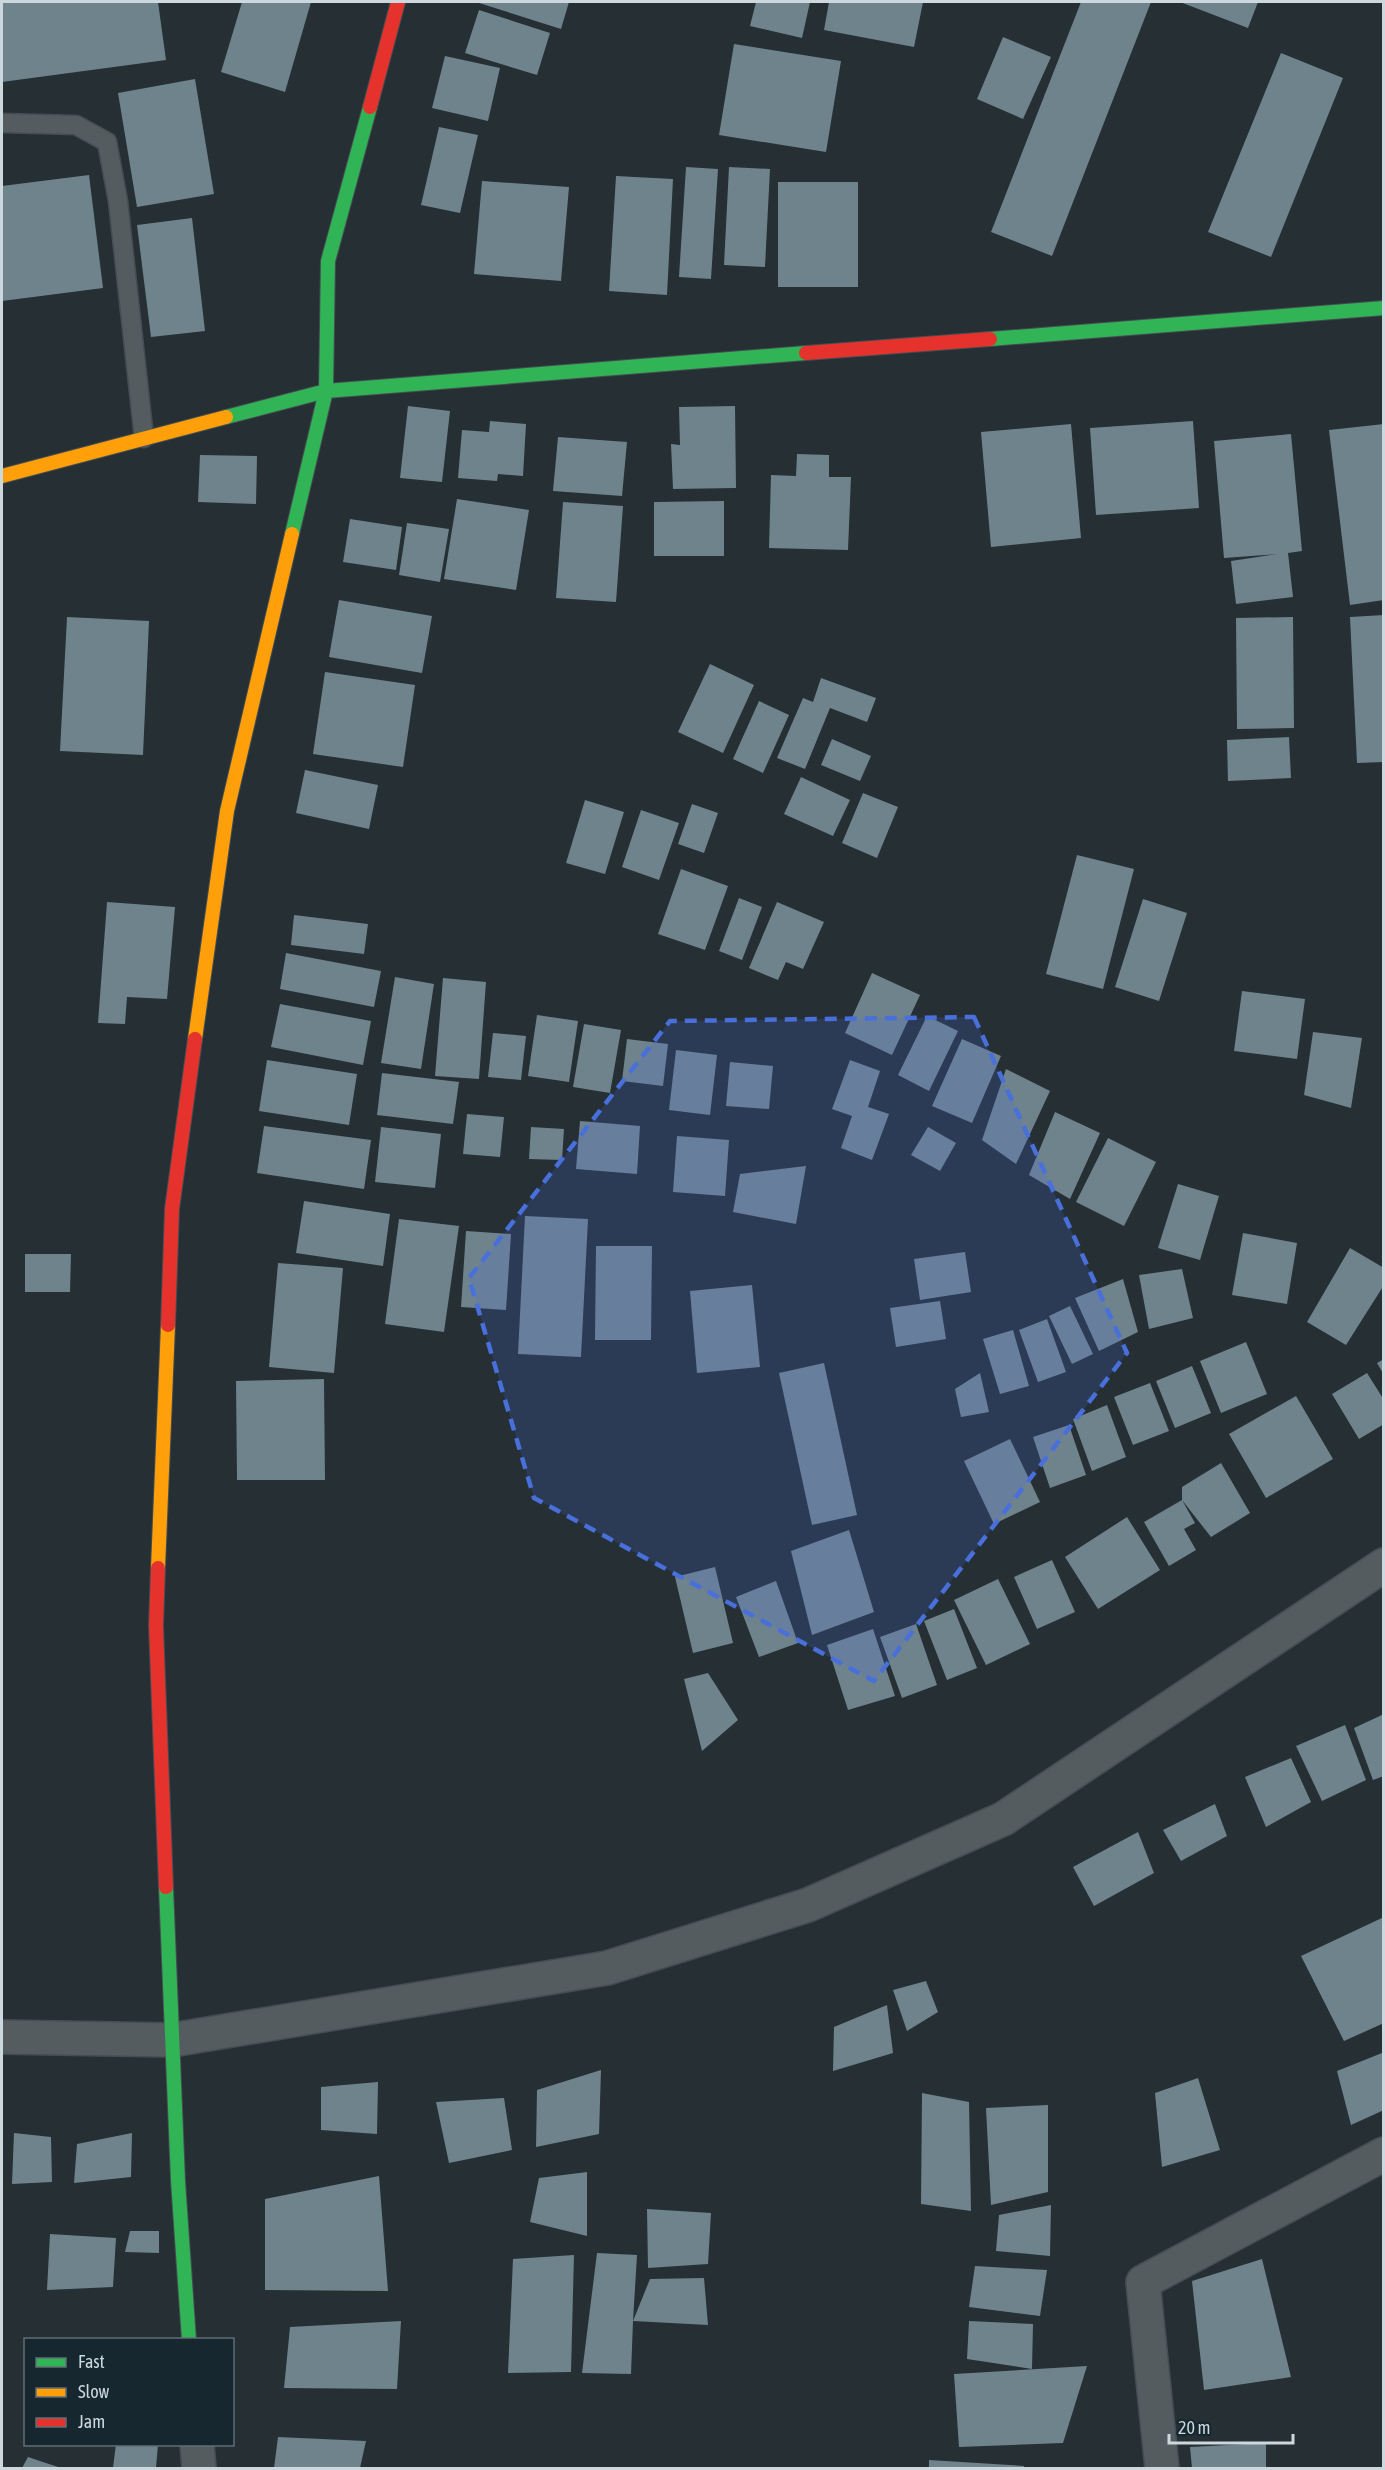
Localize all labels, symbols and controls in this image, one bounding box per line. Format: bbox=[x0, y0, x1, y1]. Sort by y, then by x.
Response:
legend bbox=[24, 2338, 234, 2446]
text: Fast bbox=[78, 2351, 105, 2372]
text: Slow bbox=[78, 2381, 109, 2402]
scale bar bbox=[1169, 2407, 1294, 2445]
text: Jam bbox=[78, 2411, 105, 2432]
text: 20 m bbox=[1178, 2417, 1210, 2438]

